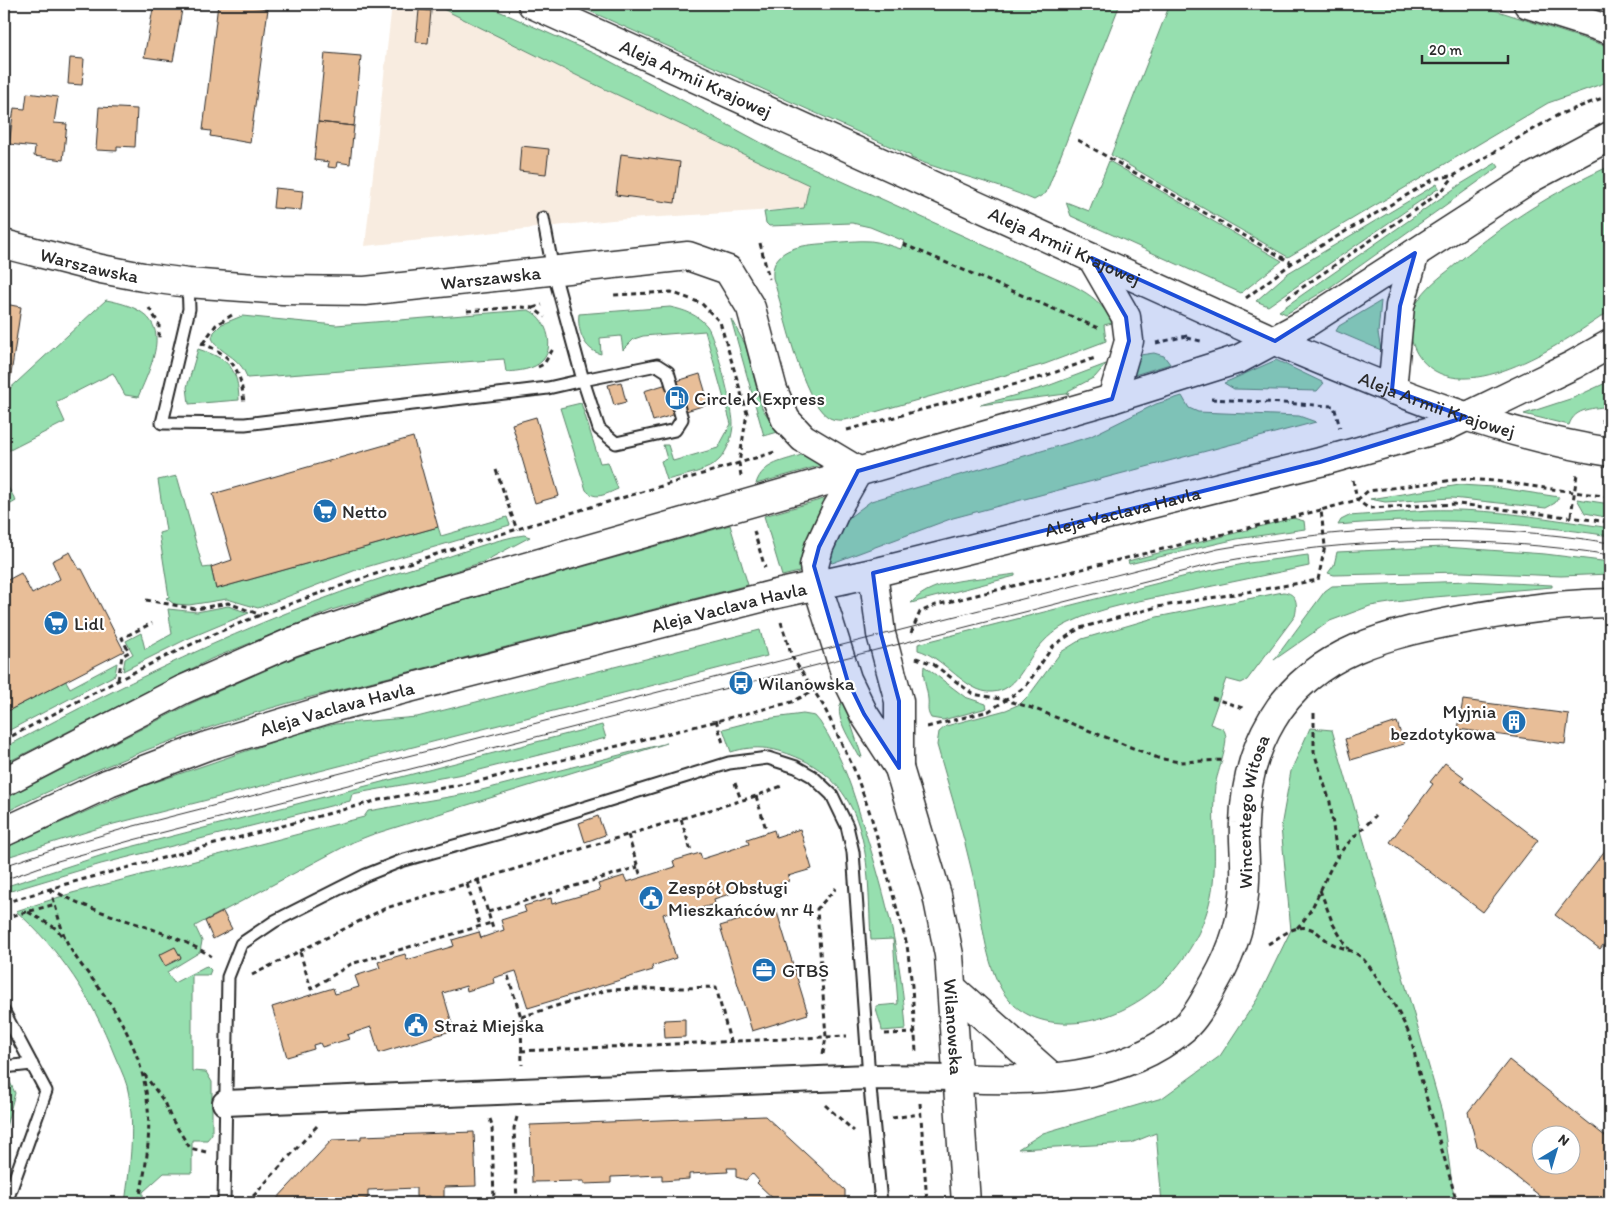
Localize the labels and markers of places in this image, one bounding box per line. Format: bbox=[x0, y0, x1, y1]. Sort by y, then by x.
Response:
fuel station icon: Circle K Express bbox=[664, 385, 690, 411]
place label: Circle K Express bbox=[694, 387, 825, 410]
supermarket icon: Netto bbox=[312, 498, 338, 524]
place label: Netto bbox=[342, 500, 387, 523]
supermarket icon: Lidl bbox=[43, 610, 69, 636]
place label: Lidl bbox=[74, 612, 105, 635]
bus stop icon: Wilanowska bbox=[728, 670, 754, 696]
place label: Wilanowska bbox=[758, 672, 855, 695]
place label: Myjnia bezdotykowa bbox=[1390, 700, 1496, 745]
building icon: Myjnia bezdotykowa bbox=[1501, 709, 1527, 735]
place label: Zespół Obsługi Mieszkańców nr 4 bbox=[668, 876, 814, 921]
public building icon: Zespół Obsługi Mieszkańców nr 4 bbox=[638, 885, 664, 911]
office icon: GTBS bbox=[751, 957, 777, 983]
place label: GTBS bbox=[782, 959, 829, 982]
public building icon: Straż Miejska bbox=[403, 1012, 429, 1038]
place label: Straż Miejska bbox=[434, 1014, 544, 1037]

